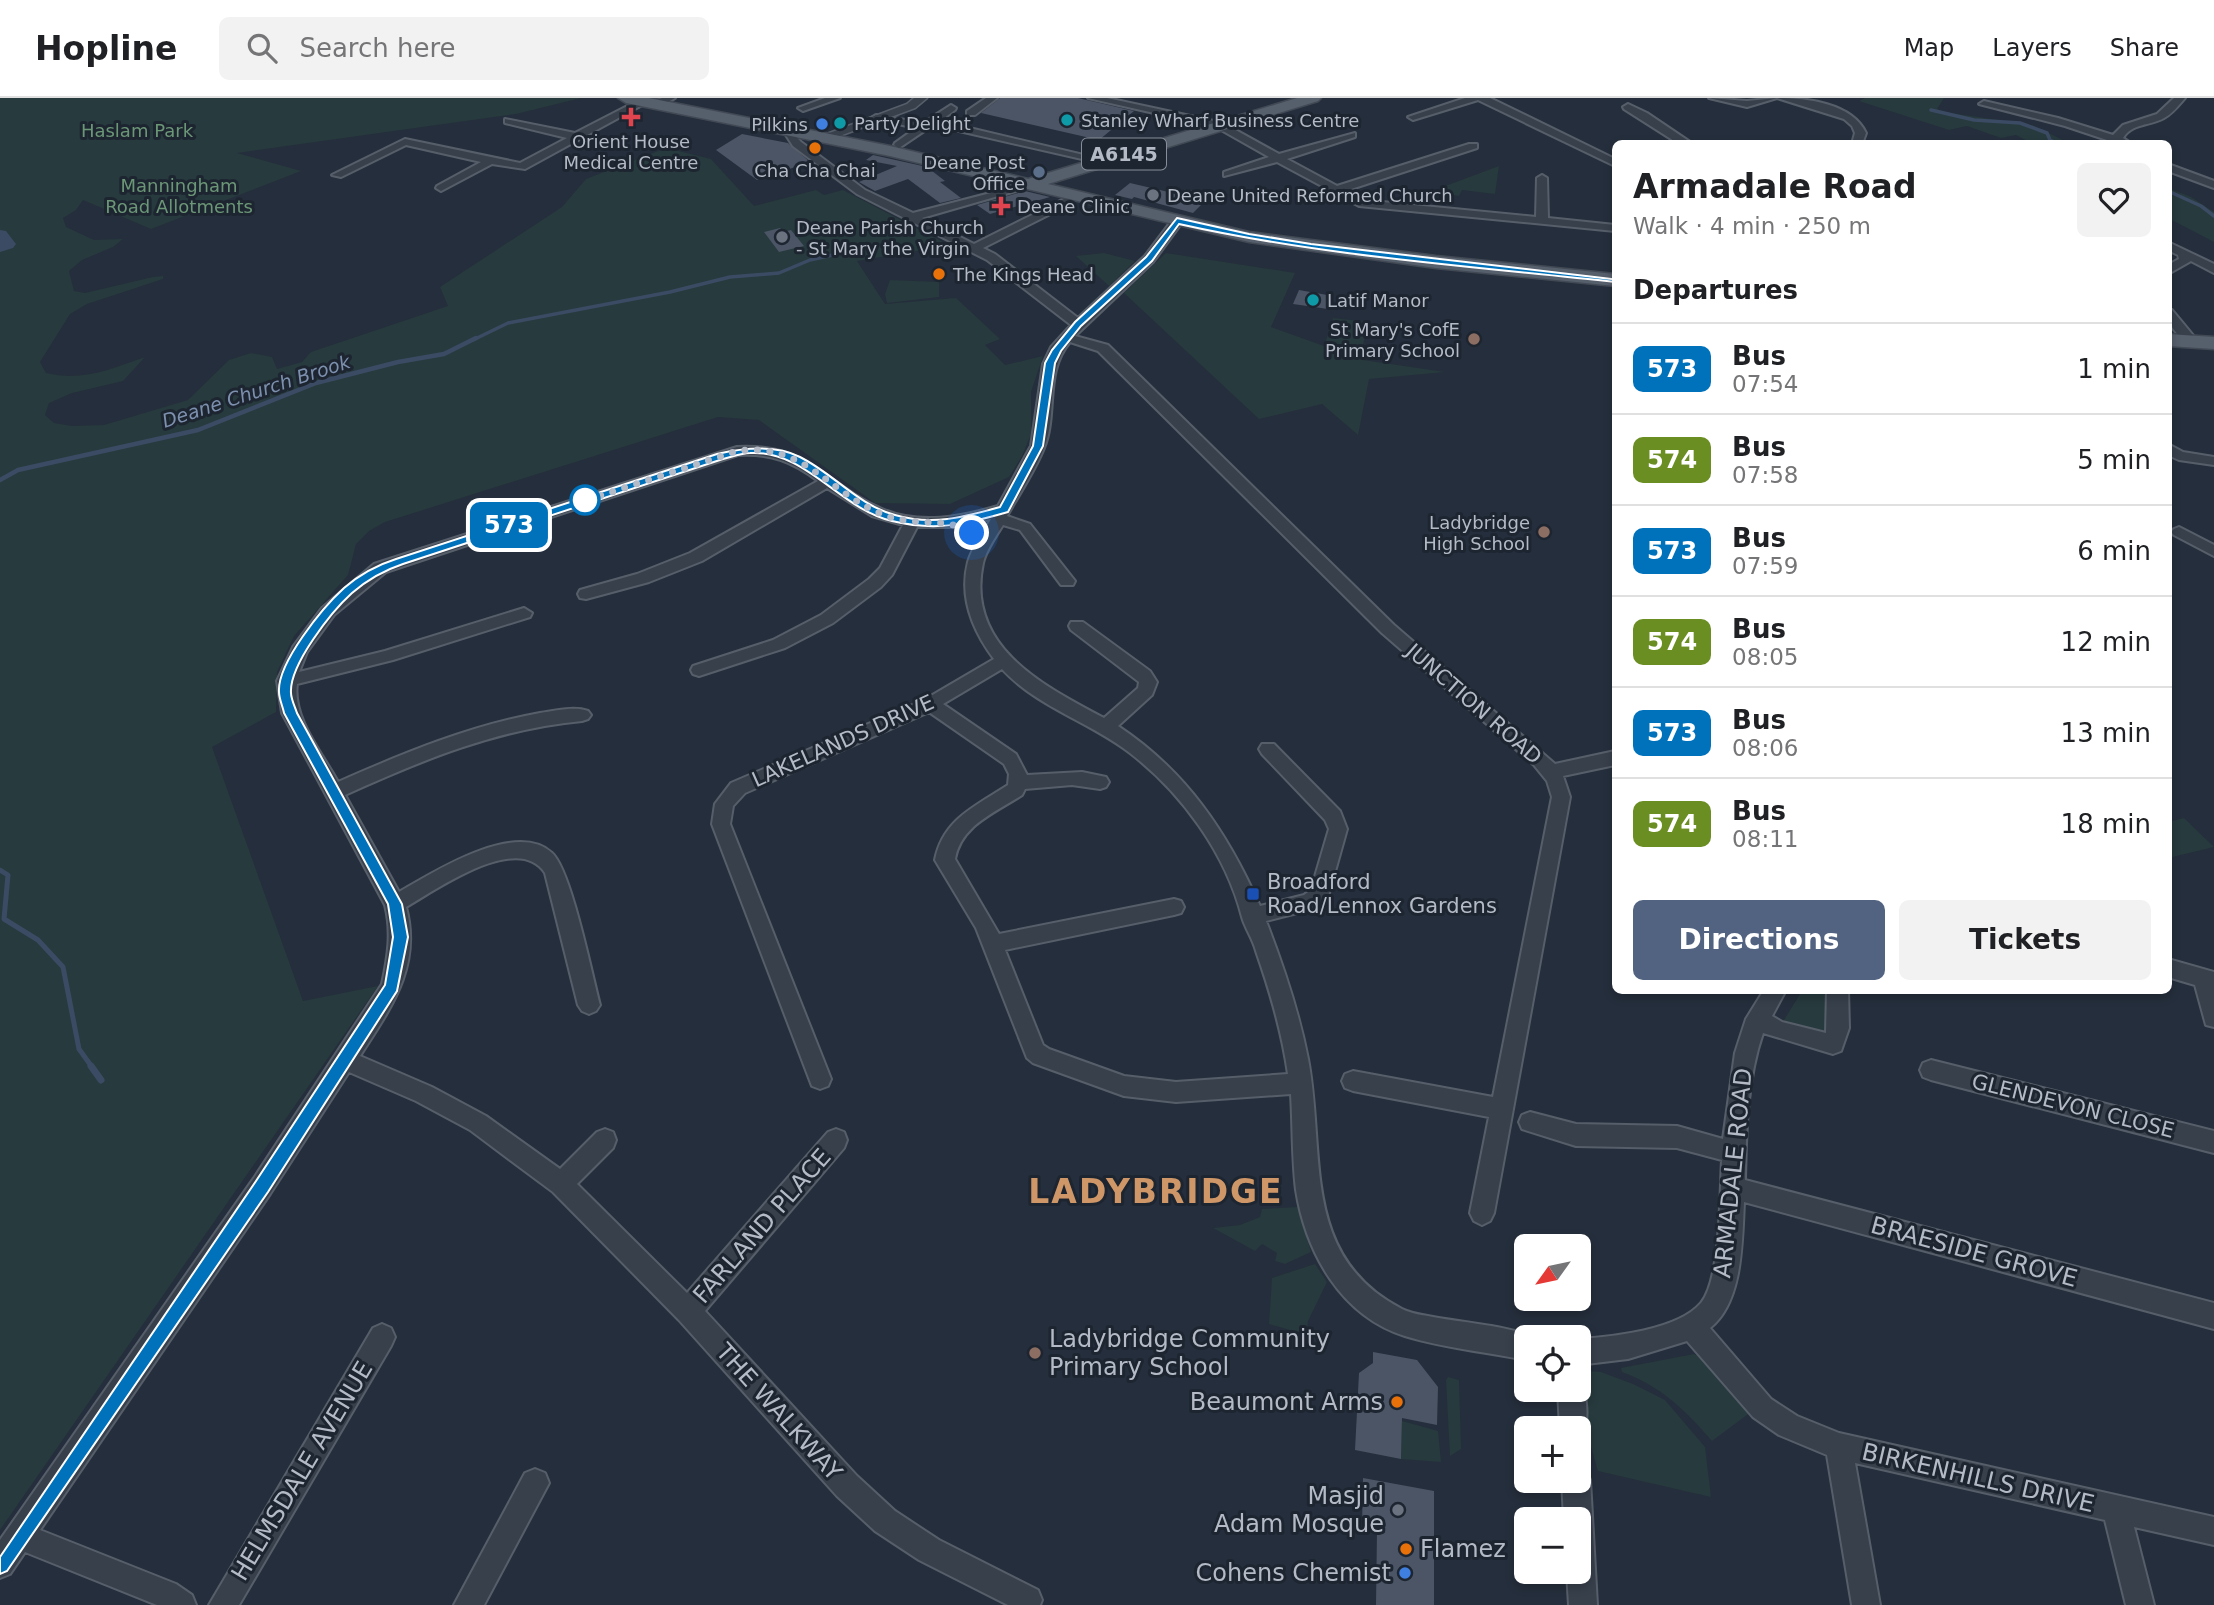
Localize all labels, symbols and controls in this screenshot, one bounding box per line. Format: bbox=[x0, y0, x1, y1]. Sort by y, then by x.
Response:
search box bbox=[219, 17, 709, 80]
text: Hopline bbox=[35, 29, 177, 68]
icon: search bbox=[243, 29, 281, 67]
text: Search here bbox=[299, 33, 456, 63]
text: Map bbox=[1904, 34, 1954, 62]
text: Layers bbox=[1992, 34, 2072, 62]
text: Share bbox=[2110, 34, 2179, 62]
marker: Orient House Medical Centre bbox=[621, 107, 641, 127]
place label: Stanley Wharf Business Centre bbox=[1081, 110, 1359, 131]
marker: Stanley Wharf Business Centre bbox=[1059, 112, 1075, 128]
place label: Party Delight bbox=[854, 113, 971, 134]
place label: Pilkins bbox=[751, 114, 808, 135]
marker: Party Delight bbox=[832, 115, 848, 131]
marker: Pilkins bbox=[814, 116, 830, 132]
park label: Haslam Park bbox=[81, 120, 194, 141]
place label: Orient House Medical Centre bbox=[564, 131, 698, 173]
road number: A6145 bbox=[1082, 138, 1166, 170]
marker: Cha Cha Chai bbox=[807, 140, 823, 156]
place label: Deane Post Office bbox=[923, 152, 1025, 194]
place label: Cha Cha Chai bbox=[754, 160, 876, 181]
button: heart bbox=[2077, 163, 2151, 237]
marker: Deane Post Office bbox=[1031, 164, 1047, 180]
text: Armadale Road bbox=[1633, 167, 1917, 206]
park label: Manningham Road Allotments bbox=[105, 175, 253, 217]
place label: Deane United Reformed Church bbox=[1167, 185, 1453, 206]
marker: Deane United Reformed Church bbox=[1145, 187, 1161, 203]
marker: Deane Clinic bbox=[991, 196, 1011, 216]
place label: Deane Clinic bbox=[1017, 196, 1130, 217]
text: Walk · 4 min · 250 m bbox=[1633, 213, 1871, 239]
place label: Deane Parish Church - St Mary the Virgin bbox=[796, 217, 984, 259]
marker: Deane Parish Church - St Mary the Virgin bbox=[774, 229, 790, 245]
place label: The Kings Head bbox=[952, 264, 1094, 285]
marker: The Kings Head bbox=[931, 266, 947, 282]
text: Departures bbox=[1633, 275, 1798, 305]
place label: Latif Manor bbox=[1327, 290, 1429, 311]
marker: Latif Manor bbox=[1305, 292, 1321, 308]
place label: St Mary's CofE Primary School bbox=[1325, 319, 1460, 361]
marker: St Mary's CofE Primary School bbox=[1466, 331, 1482, 347]
text: Bus bbox=[1732, 341, 1786, 371]
water label: Deane Church Brook bbox=[159, 350, 354, 432]
text: 1 min bbox=[2077, 354, 2151, 384]
text: 573 bbox=[1647, 355, 1697, 383]
text: 07:54 bbox=[1732, 371, 1798, 397]
text: Bus bbox=[1732, 432, 1786, 462]
text: 5 min bbox=[2077, 445, 2151, 475]
text: 574 bbox=[1647, 446, 1697, 474]
text: 07:58 bbox=[1732, 462, 1798, 488]
unlabelled marker bbox=[570, 485, 600, 515]
line badge: 573 bbox=[469, 502, 549, 548]
text: 573 bbox=[484, 511, 534, 539]
place label: Ladybridge High School bbox=[1423, 512, 1530, 554]
your location bbox=[954, 515, 989, 550]
text: Bus bbox=[1732, 523, 1786, 553]
marker: Ladybridge High School bbox=[1536, 524, 1552, 540]
text: 6 min bbox=[2077, 536, 2151, 566]
text: 573 bbox=[1647, 537, 1697, 565]
text: 07:59 bbox=[1732, 553, 1798, 579]
text: Bus bbox=[1732, 614, 1786, 644]
text: 12 min bbox=[2061, 627, 2151, 657]
text: 574 bbox=[1647, 628, 1697, 656]
street label: JUNCTION ROAD bbox=[1400, 637, 1546, 769]
text: 08:05 bbox=[1732, 644, 1798, 670]
street label: LAKELANDS DRIVE bbox=[748, 690, 938, 792]
text: Bus bbox=[1732, 705, 1786, 735]
text: 13 min bbox=[2061, 718, 2151, 748]
text: 573 bbox=[1647, 719, 1697, 747]
text: 08:06 bbox=[1732, 735, 1798, 761]
text: Bus bbox=[1732, 796, 1786, 826]
text: 18 min bbox=[2061, 809, 2151, 839]
text: 574 bbox=[1647, 810, 1697, 838]
text: 08:11 bbox=[1732, 826, 1798, 852]
place label: Broadford Road/Lennox Gardens bbox=[1267, 870, 1497, 918]
marker: Broadford Road/Lennox Gardens bbox=[1245, 886, 1261, 902]
button: Directions bbox=[1633, 900, 1885, 980]
button: Tickets bbox=[1899, 900, 2151, 980]
street label: ARMADALE ROAD bbox=[1708, 1067, 1758, 1279]
street label: GLENDEVON CLOSE bbox=[1969, 1069, 2177, 1143]
street label: FARLAND PLACE bbox=[687, 1143, 837, 1309]
district label: LADYBRIDGE bbox=[1028, 1172, 1284, 1211]
street label: BRAESIDE GROVE bbox=[1868, 1211, 2080, 1293]
north arrow bbox=[1514, 1234, 1591, 1311]
map controls bbox=[1514, 1234, 1591, 1584]
place label: Ladybridge Community Primary School bbox=[1049, 1325, 1330, 1381]
button: locate bbox=[1514, 1325, 1591, 1402]
street label: THE WALKWAY bbox=[710, 1337, 848, 1486]
marker: Ladybridge Community Primary School bbox=[1027, 1345, 1043, 1361]
street label: HELMSDALE AVENUE bbox=[226, 1357, 378, 1585]
place label: Beaumont Arms bbox=[1190, 1388, 1383, 1416]
marker: Beaumont Arms bbox=[1389, 1394, 1405, 1410]
button: + bbox=[1514, 1416, 1591, 1493]
street label: BIRKENHILLS DRIVE bbox=[1859, 1438, 2097, 1518]
place label: Masjid Adam Mosque bbox=[1214, 1482, 1384, 1538]
marker: Masjid Adam Mosque bbox=[1390, 1502, 1406, 1518]
button: − bbox=[1514, 1507, 1591, 1584]
place label: Flamez bbox=[1420, 1535, 1506, 1563]
marker: Flamez bbox=[1398, 1541, 1414, 1557]
place label: Cohens Chemist bbox=[1196, 1559, 1391, 1587]
marker: Cohens Chemist bbox=[1397, 1565, 1413, 1581]

